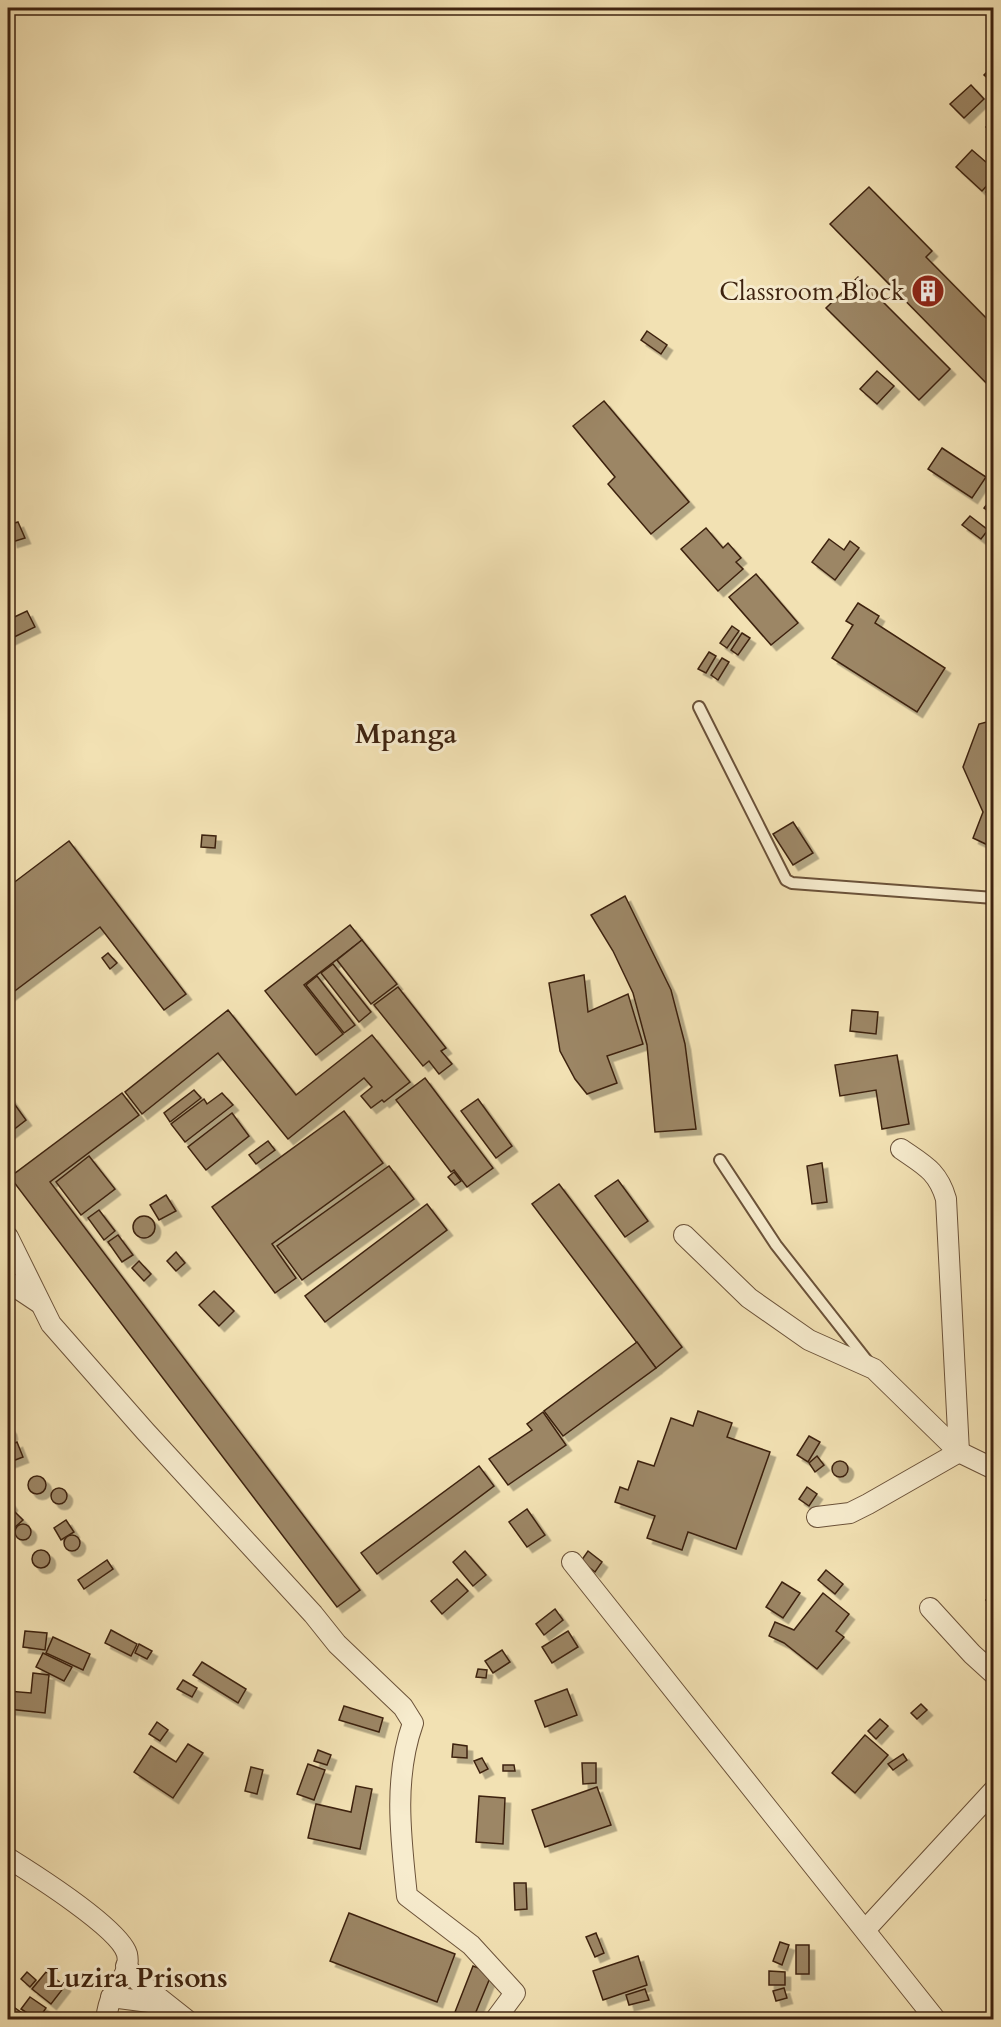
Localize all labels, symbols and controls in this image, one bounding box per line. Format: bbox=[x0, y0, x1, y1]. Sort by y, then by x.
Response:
building icon: Classroom Block bbox=[910, 273, 946, 309]
place label: Classroom Block bbox=[719, 274, 905, 309]
district label: Mpanga bbox=[355, 716, 458, 753]
district label: Luzira Prisons bbox=[46, 1959, 228, 1997]

